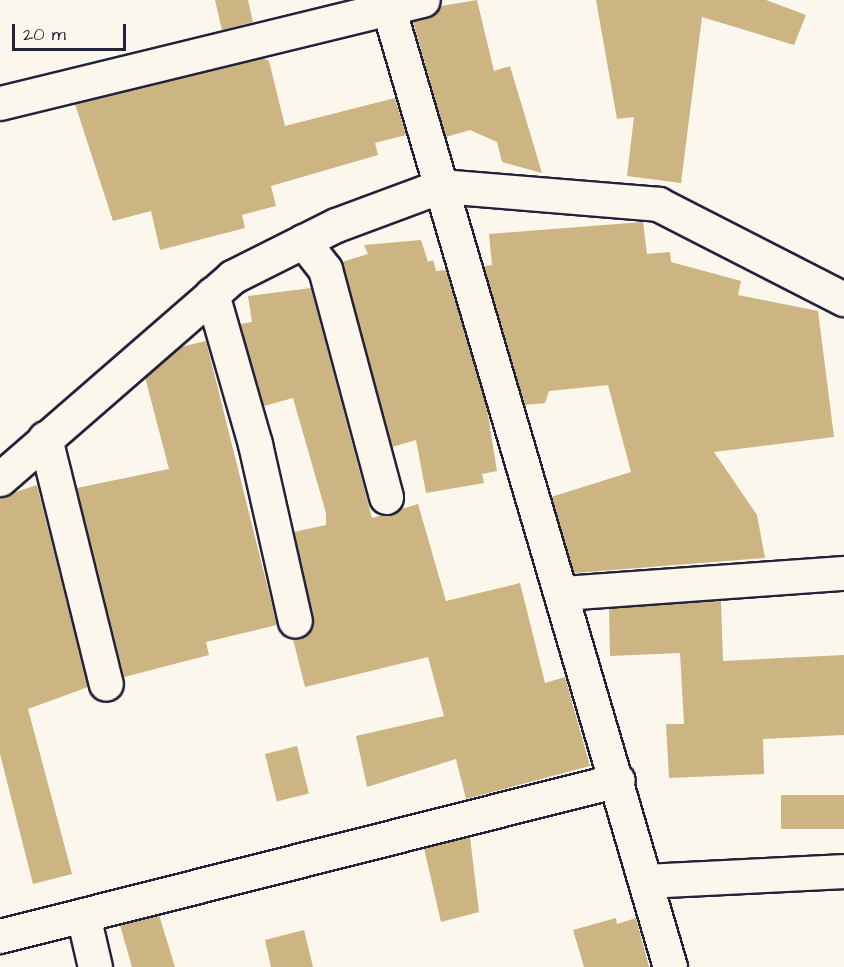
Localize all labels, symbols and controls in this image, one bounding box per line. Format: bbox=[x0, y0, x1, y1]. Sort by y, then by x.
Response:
scale bar bbox=[15, 12, 129, 50]
text: 20 m bbox=[23, 22, 66, 47]

